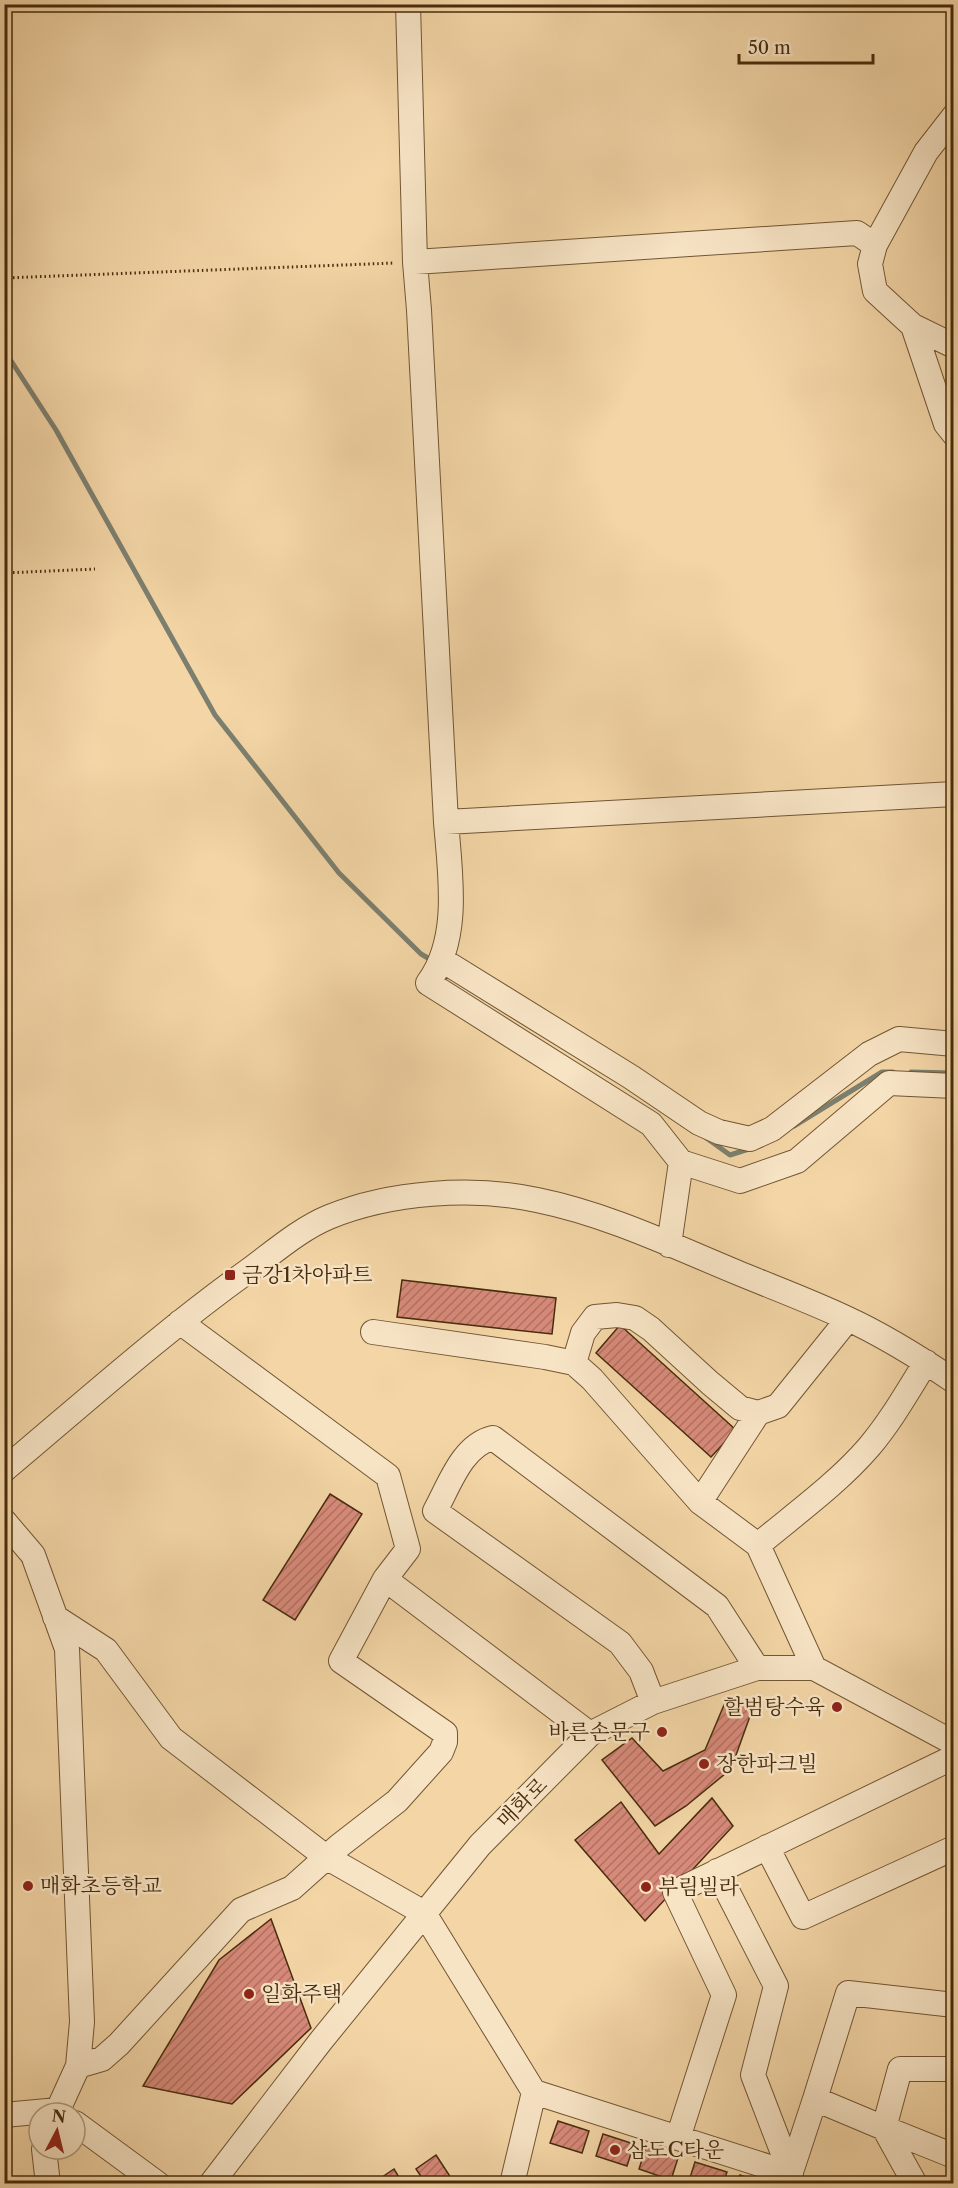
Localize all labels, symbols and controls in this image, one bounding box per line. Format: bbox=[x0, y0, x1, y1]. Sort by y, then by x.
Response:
scale bar bbox=[739, 27, 872, 65]
text: 50 m bbox=[748, 37, 791, 59]
place label: 금강1차아파트 bbox=[242, 1262, 373, 1287]
marker: 금강1차아파트 bbox=[223, 1268, 237, 1282]
place label: 할범탕수육 bbox=[724, 1694, 825, 1719]
marker: 할범탕수육 bbox=[830, 1700, 844, 1714]
place label: 바른손문구 bbox=[549, 1719, 650, 1744]
marker: 바른손문구 bbox=[655, 1725, 669, 1739]
place label: 장한파크빌 bbox=[716, 1751, 817, 1776]
marker: 장한파크빌 bbox=[697, 1757, 711, 1771]
street label: 매화로 bbox=[491, 1772, 552, 1833]
place label: 매화초등학교 bbox=[40, 1873, 162, 1898]
place label: 부림빌라 bbox=[658, 1874, 740, 1899]
marker: 매화초등학교 bbox=[21, 1879, 35, 1893]
marker: 부림빌라 bbox=[639, 1880, 653, 1894]
place label: 일화주택 bbox=[261, 1981, 342, 2006]
marker: 일화주택 bbox=[242, 1987, 256, 2001]
north arrow bbox=[27, 2101, 87, 2161]
text: N bbox=[51, 2105, 67, 2127]
place label: 삼도C타운 bbox=[627, 2137, 724, 2162]
marker: 삼도C타운 bbox=[608, 2143, 622, 2157]

